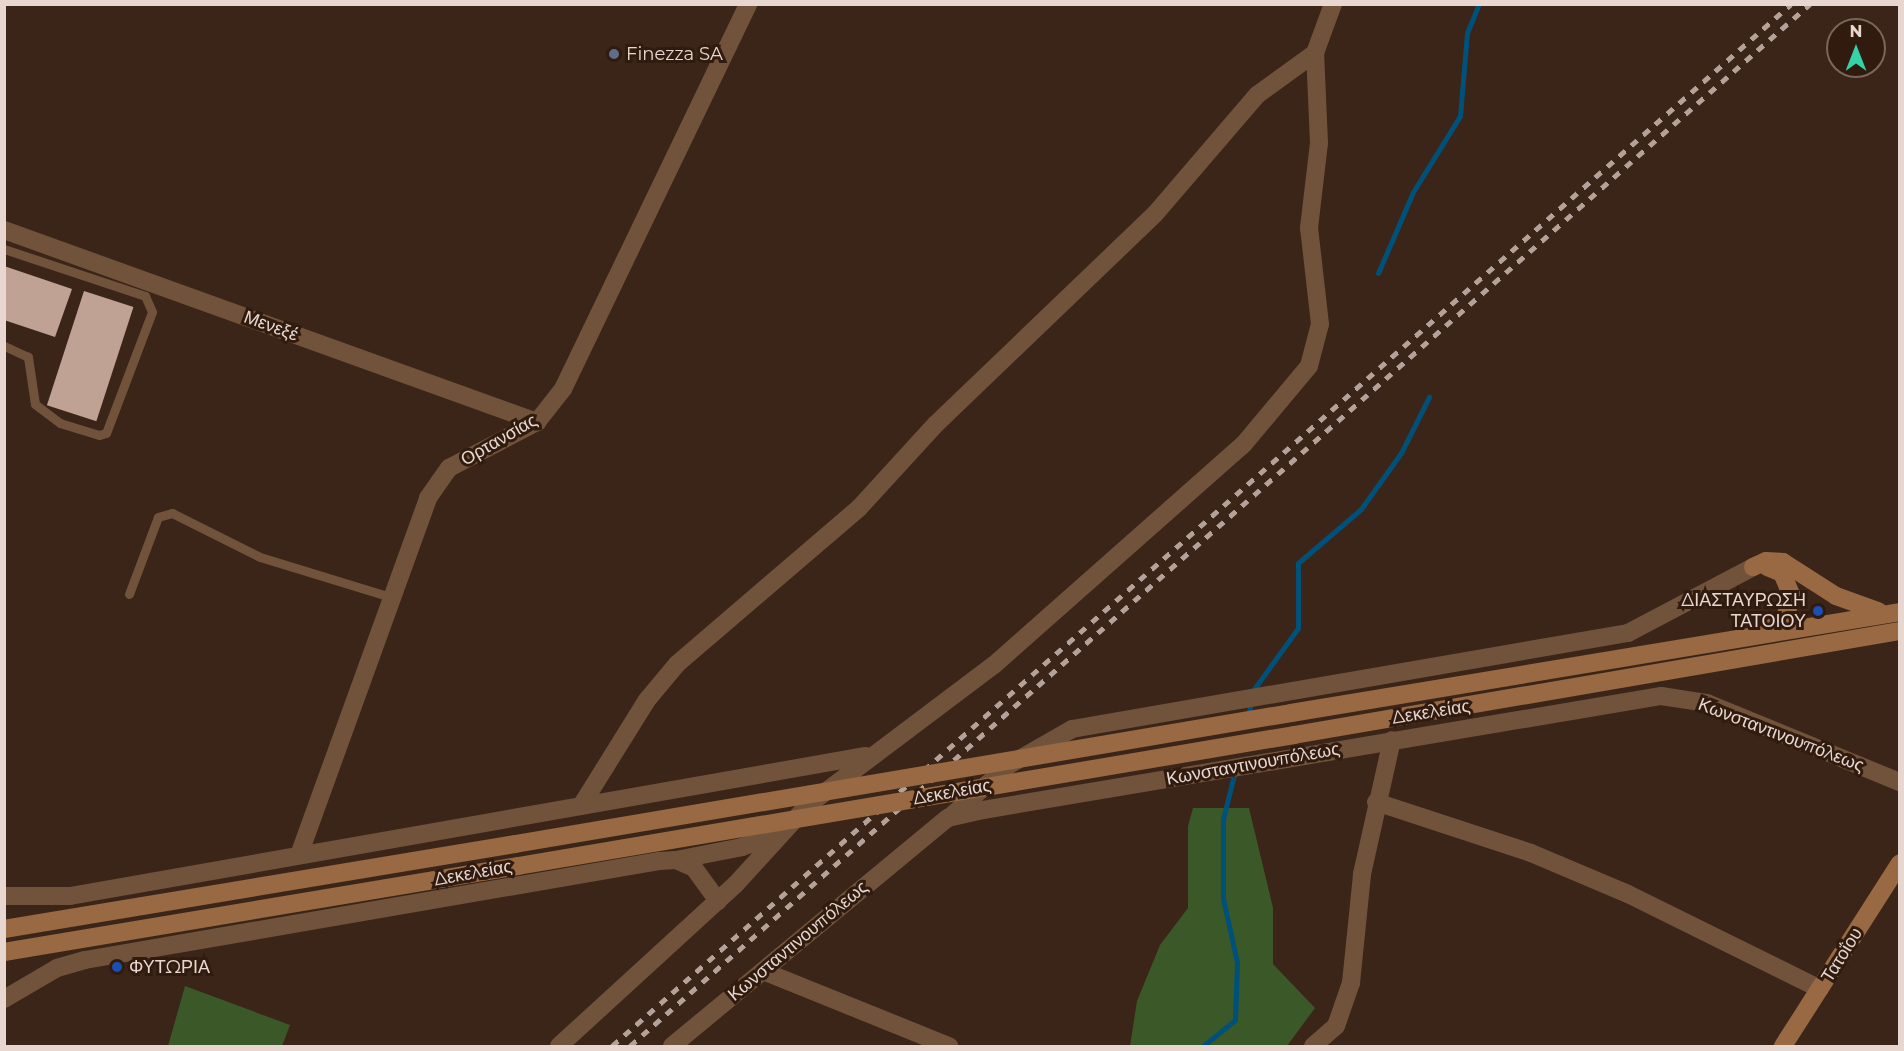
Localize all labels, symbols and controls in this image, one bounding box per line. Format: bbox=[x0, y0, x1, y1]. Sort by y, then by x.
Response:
north arrow bbox=[1826, 18, 1886, 78]
text: N bbox=[1850, 22, 1862, 41]
place label: Finezza SA bbox=[626, 43, 723, 65]
marker: Finezza SA bbox=[607, 47, 621, 61]
street label: Μενεξέ bbox=[241, 306, 301, 346]
street label: Ορτανσίας bbox=[457, 410, 541, 470]
place label: ΔΙΑΣΤΑΥΡΩΣΗ ΤΑΤΟΙΟΥ bbox=[1681, 590, 1806, 632]
marker: ΔΙΑΣΤΑΥΡΩΣΗ ΤΑΤΟΙΟΥ bbox=[1811, 604, 1825, 618]
street label: Κωνσταντινουπόλεως bbox=[1695, 693, 1867, 777]
street label: Δεκελείας bbox=[1390, 695, 1472, 729]
street label: Κωνσταντινουπόλεως bbox=[1165, 738, 1341, 790]
street label: Δεκελείας bbox=[911, 775, 993, 809]
street label: Δεκελείας bbox=[432, 856, 514, 890]
street label: Κωνσταντινουπόλεως bbox=[724, 876, 872, 1006]
street label: Τατοΐου bbox=[1817, 924, 1867, 986]
place label: ΦΥΤΩΡΙΑ bbox=[129, 956, 210, 978]
marker: ΦΥΤΩΡΙΑ bbox=[110, 960, 124, 974]

